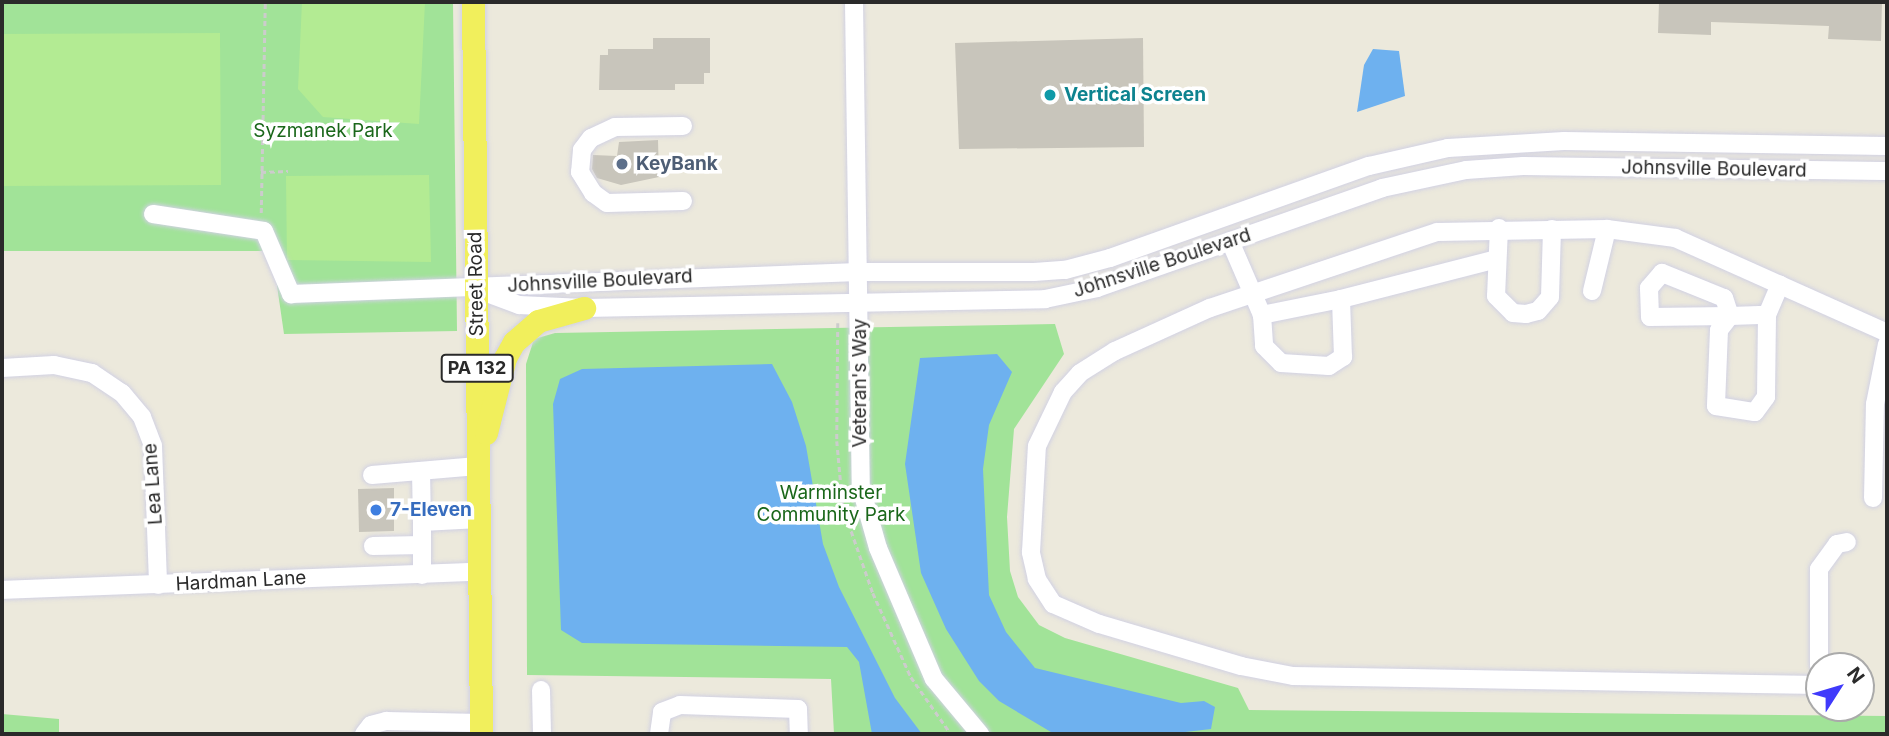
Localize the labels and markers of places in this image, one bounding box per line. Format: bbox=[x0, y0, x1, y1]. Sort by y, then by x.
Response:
place label: Vertical Screen bbox=[1064, 84, 1206, 106]
marker: Vertical Screen bbox=[1042, 87, 1058, 103]
place label: KeyBank bbox=[636, 153, 718, 175]
marker: KeyBank bbox=[614, 156, 630, 172]
place label: 7-Eleven bbox=[390, 499, 472, 521]
marker: 7-Eleven bbox=[368, 502, 384, 518]

